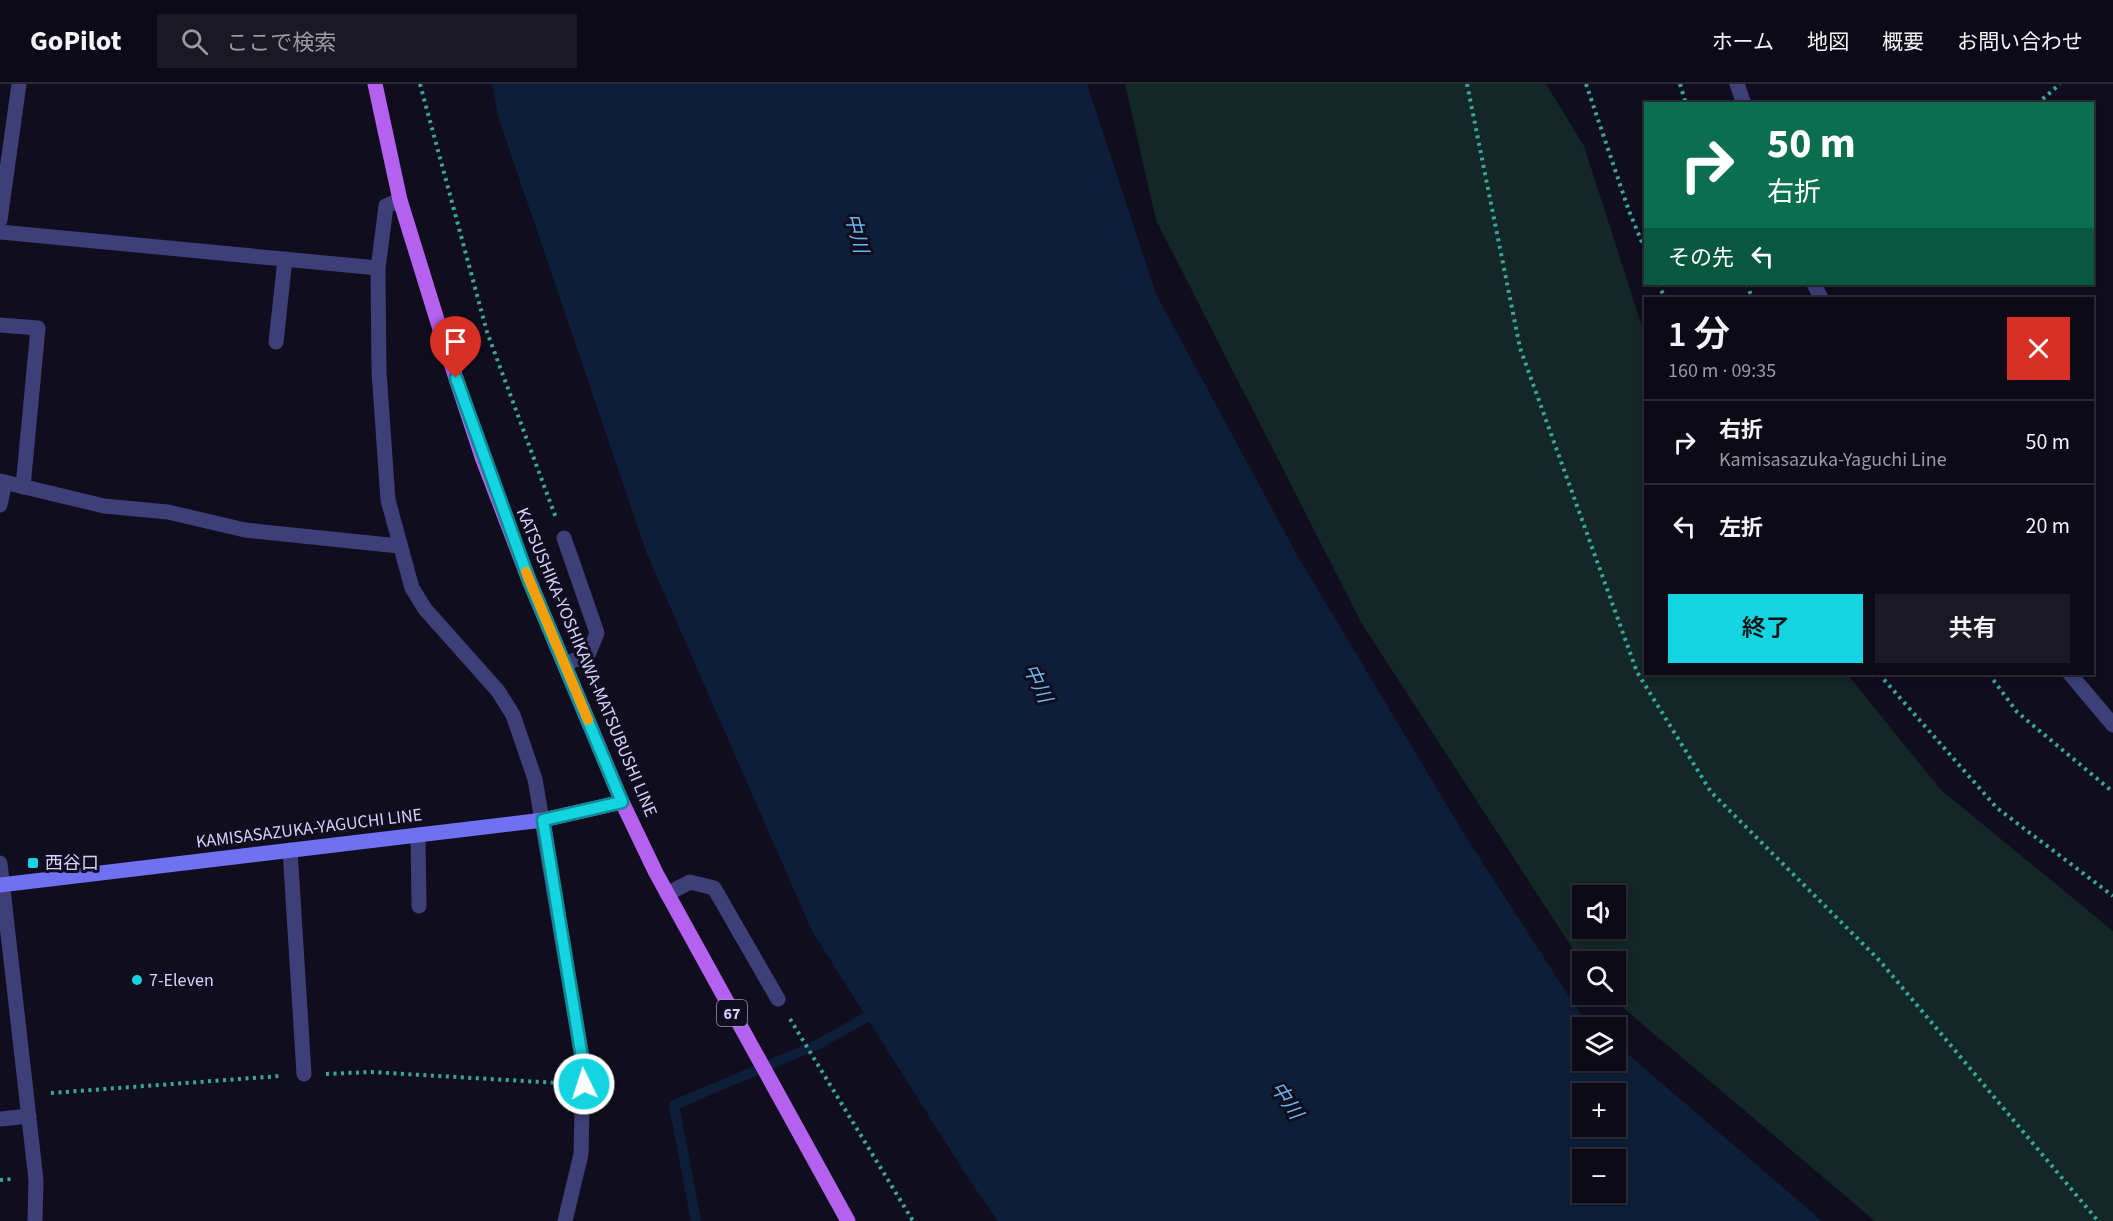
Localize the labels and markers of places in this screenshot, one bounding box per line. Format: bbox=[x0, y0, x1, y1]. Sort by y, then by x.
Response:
pin bbox=[430, 316, 481, 378]
place label: 西谷口 bbox=[45, 851, 99, 876]
marker: 西谷口 bbox=[26, 856, 40, 870]
place label: 7-Eleven bbox=[149, 968, 214, 993]
marker: 7-Eleven bbox=[130, 973, 144, 987]

